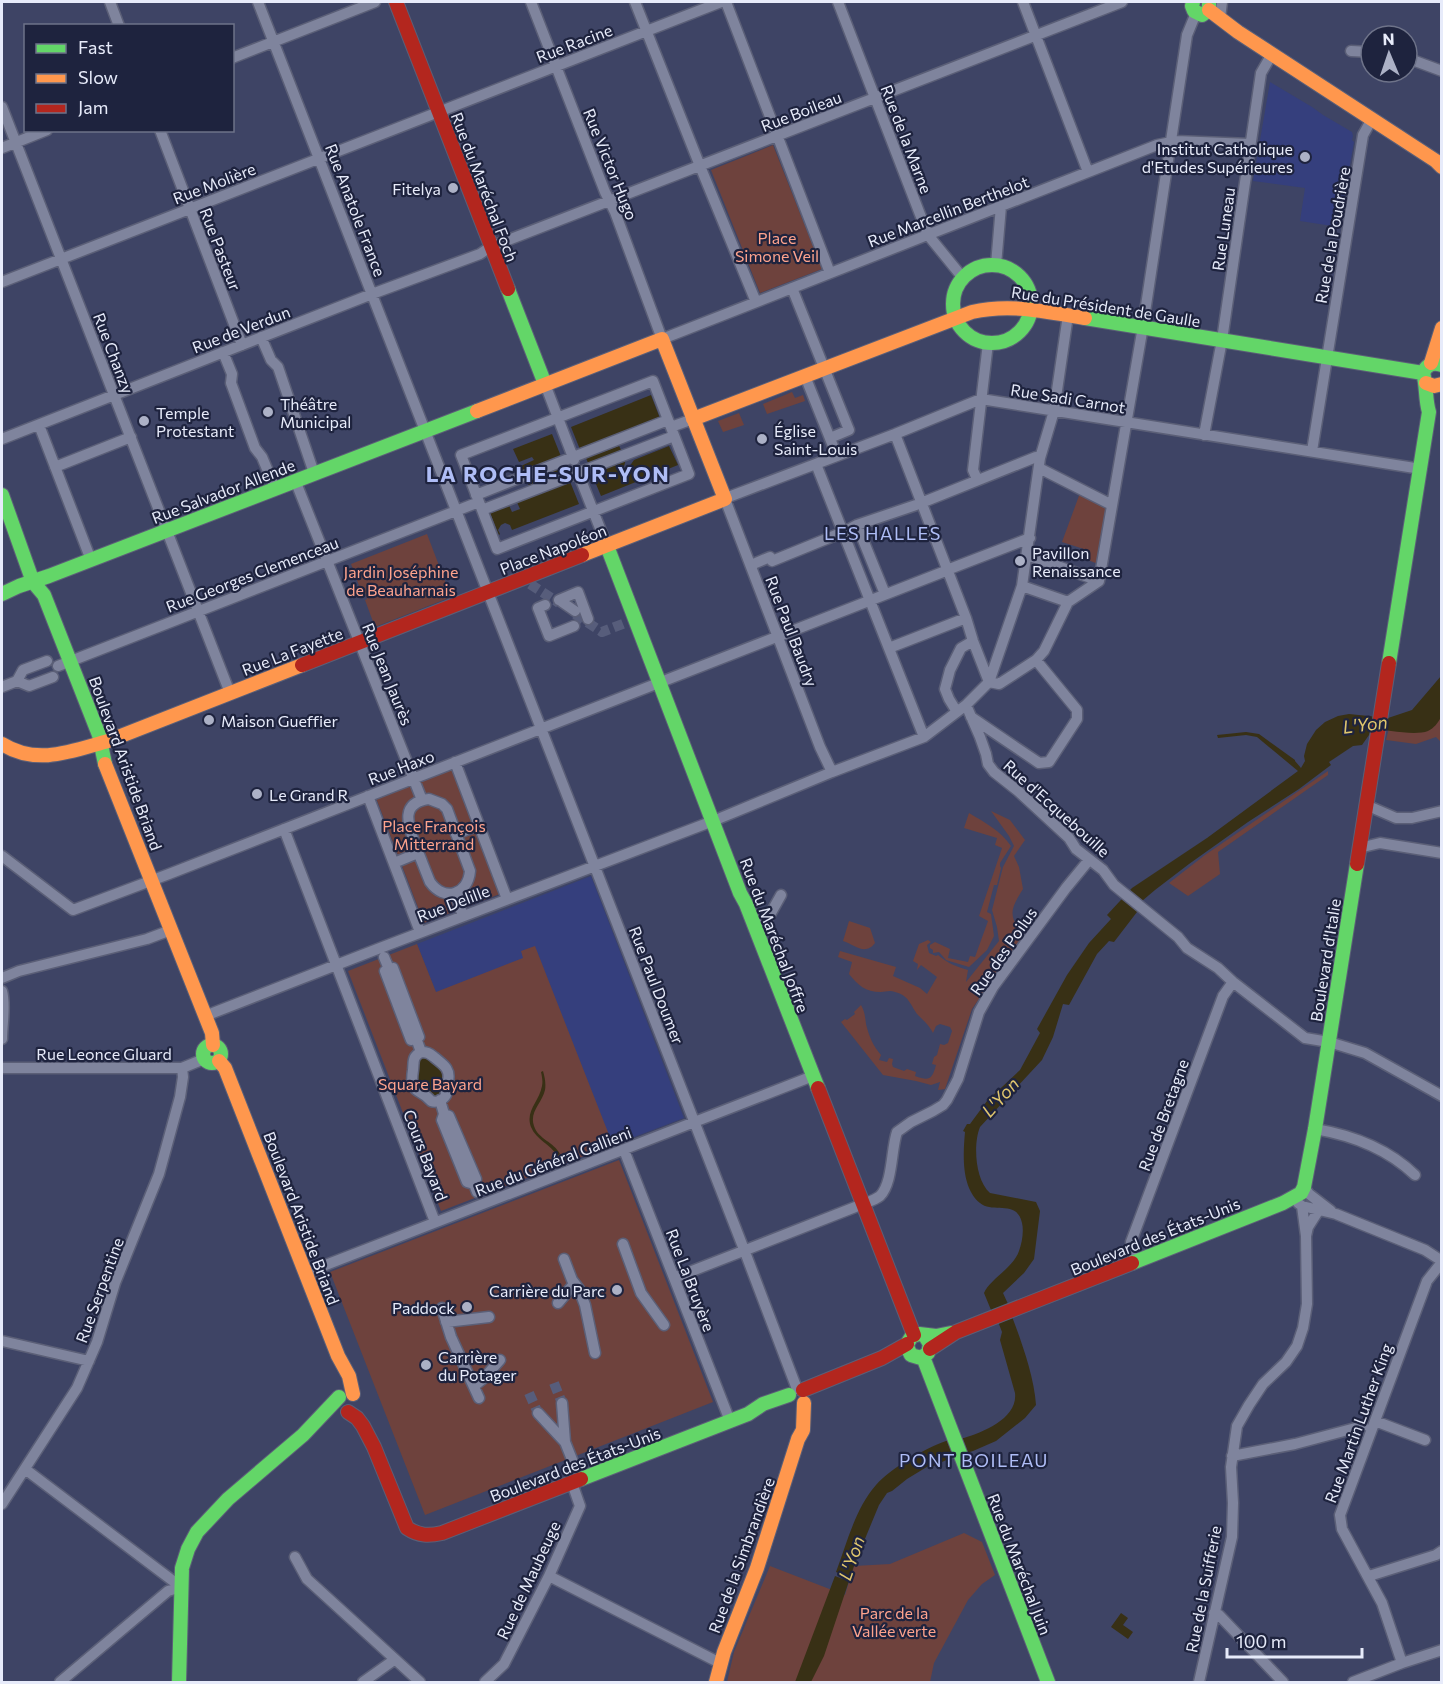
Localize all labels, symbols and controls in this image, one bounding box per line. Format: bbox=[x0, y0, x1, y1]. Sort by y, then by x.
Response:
street label: Rue Racine bbox=[533, 20, 615, 66]
legend bbox=[24, 24, 234, 132]
north arrow bbox=[1359, 24, 1419, 84]
text: N bbox=[1382, 29, 1395, 48]
text: Fast bbox=[78, 36, 113, 58]
text: Slow bbox=[78, 66, 118, 88]
street label: Rue de la Marne bbox=[878, 82, 936, 196]
street label: Rue Boileau bbox=[758, 87, 844, 135]
text: Jam bbox=[78, 96, 108, 118]
street label: Rue Victor Hugo bbox=[580, 105, 642, 223]
street label: Rue du Maréchal Foch bbox=[448, 110, 522, 264]
place label: Institut Catholique d'Etudes Supérieures bbox=[1142, 139, 1293, 176]
street label: Rue Anatole France bbox=[322, 141, 390, 279]
marker: Institut Catholique d'Etudes Supérieures bbox=[1298, 150, 1312, 164]
street label: Rue Molière bbox=[170, 159, 258, 207]
street label: Rue de la Poudrière bbox=[1311, 165, 1353, 305]
street label: Rue Marcellin Berthelot bbox=[865, 171, 1032, 250]
place label: Fitelya bbox=[392, 179, 441, 198]
marker: Fitelya bbox=[446, 181, 460, 195]
street label: Rue Luneau bbox=[1208, 186, 1238, 272]
street label: Rue Pasteur bbox=[197, 205, 246, 294]
park label: Place Simone Veil bbox=[735, 228, 819, 265]
street label: Rue du Président de Gaulle bbox=[1010, 282, 1202, 330]
street label: Rue de Verdun bbox=[189, 302, 293, 356]
street label: Rue Chanzy bbox=[90, 310, 138, 396]
street label: Rue Sadi Carnot bbox=[1009, 380, 1127, 417]
place label: Théâtre Municipal bbox=[280, 394, 351, 431]
place label: Temple Protestant bbox=[156, 403, 235, 440]
marker: Théâtre Municipal bbox=[261, 405, 275, 419]
marker: Temple Protestant bbox=[137, 414, 151, 428]
place label: Église Saint-Louis bbox=[774, 421, 857, 458]
marker: Église Saint-Louis bbox=[755, 432, 769, 446]
street label: Rue Salvador Allende bbox=[149, 455, 297, 527]
district label: LA ROCHE-SUR-YON bbox=[426, 460, 670, 487]
street label: Place Napoléon bbox=[497, 520, 609, 578]
district label: LES HALLES bbox=[824, 522, 942, 544]
street label: Rue Georges Clemenceau bbox=[163, 532, 341, 616]
place label: Pavillon Renaissance bbox=[1032, 543, 1121, 580]
marker: Pavillon Renaissance bbox=[1013, 554, 1027, 568]
park label: Jardin Joséphine de Beauharnais bbox=[344, 562, 458, 599]
street label: Rue Paul Baudry bbox=[762, 573, 822, 689]
street label: Rue Jean Jaurès bbox=[359, 620, 417, 728]
street label: Rue La Fayette bbox=[239, 623, 345, 679]
street label: Boulevard Aristide Briand bbox=[86, 673, 166, 853]
water label: L'Yon bbox=[1341, 710, 1389, 738]
place label: Maison Gueffier bbox=[221, 711, 339, 730]
marker: Maison Gueffier bbox=[202, 713, 216, 727]
street label: Rue Haxo bbox=[365, 746, 437, 788]
street label: Rue d'Ecquebouille bbox=[1000, 755, 1114, 861]
place label: Le Grand R bbox=[269, 785, 348, 804]
marker: Le Grand R bbox=[250, 787, 264, 801]
park label: Place François Mitterrand bbox=[382, 816, 486, 853]
street label: Rue du Maréchal Joffre bbox=[737, 855, 813, 1015]
street label: Rue Delille bbox=[414, 881, 492, 925]
street label: Boulevard d'Italie bbox=[1306, 897, 1344, 1023]
street label: Rue des Poilus bbox=[966, 903, 1040, 999]
street label: Rue Paul Doumer bbox=[626, 923, 688, 1047]
street label: Rue Leonce Gluard bbox=[36, 1044, 172, 1063]
street label: Rue de Bretagne bbox=[1134, 1056, 1192, 1174]
water label: L'Yon bbox=[977, 1073, 1023, 1121]
park label: Square Bayard bbox=[378, 1074, 482, 1093]
street label: Cours Bayard bbox=[400, 1107, 452, 1203]
street label: Rue du Général Gallieni bbox=[472, 1122, 634, 1200]
street label: Boulevard Aristide Briand bbox=[260, 1129, 344, 1307]
street label: Boulevard des États-Unis bbox=[1067, 1193, 1243, 1279]
street label: Rue La Bruyère bbox=[663, 1226, 719, 1334]
street label: Rue Serpentine bbox=[71, 1235, 127, 1345]
place label: Carrière du Parc bbox=[489, 1281, 605, 1300]
marker: Carrière du Parc bbox=[610, 1283, 624, 1297]
place label: Paddock bbox=[392, 1298, 455, 1317]
marker: Paddock bbox=[460, 1300, 474, 1314]
street label: Rue Martin Luther King bbox=[1320, 1340, 1396, 1505]
place label: Carrière du Potager bbox=[438, 1347, 517, 1384]
marker: Carrière du Potager bbox=[419, 1358, 433, 1372]
street label: Boulevard des États-Unis bbox=[487, 1423, 663, 1505]
district label: PONT BOILEAU bbox=[899, 1449, 1049, 1471]
street label: Rue de la Simbrandière bbox=[704, 1475, 778, 1635]
street label: Rue du Maréchal Juin bbox=[984, 1491, 1056, 1637]
street label: Rue de Maubeuge bbox=[492, 1518, 564, 1642]
street label: Rue de la Suifferie bbox=[1181, 1524, 1225, 1654]
water label: L'Yon bbox=[833, 1533, 869, 1583]
park label: Parc de la Vallée verte bbox=[852, 1603, 936, 1640]
scale bar bbox=[1227, 1621, 1362, 1659]
text: 100 m bbox=[1236, 1630, 1286, 1652]

